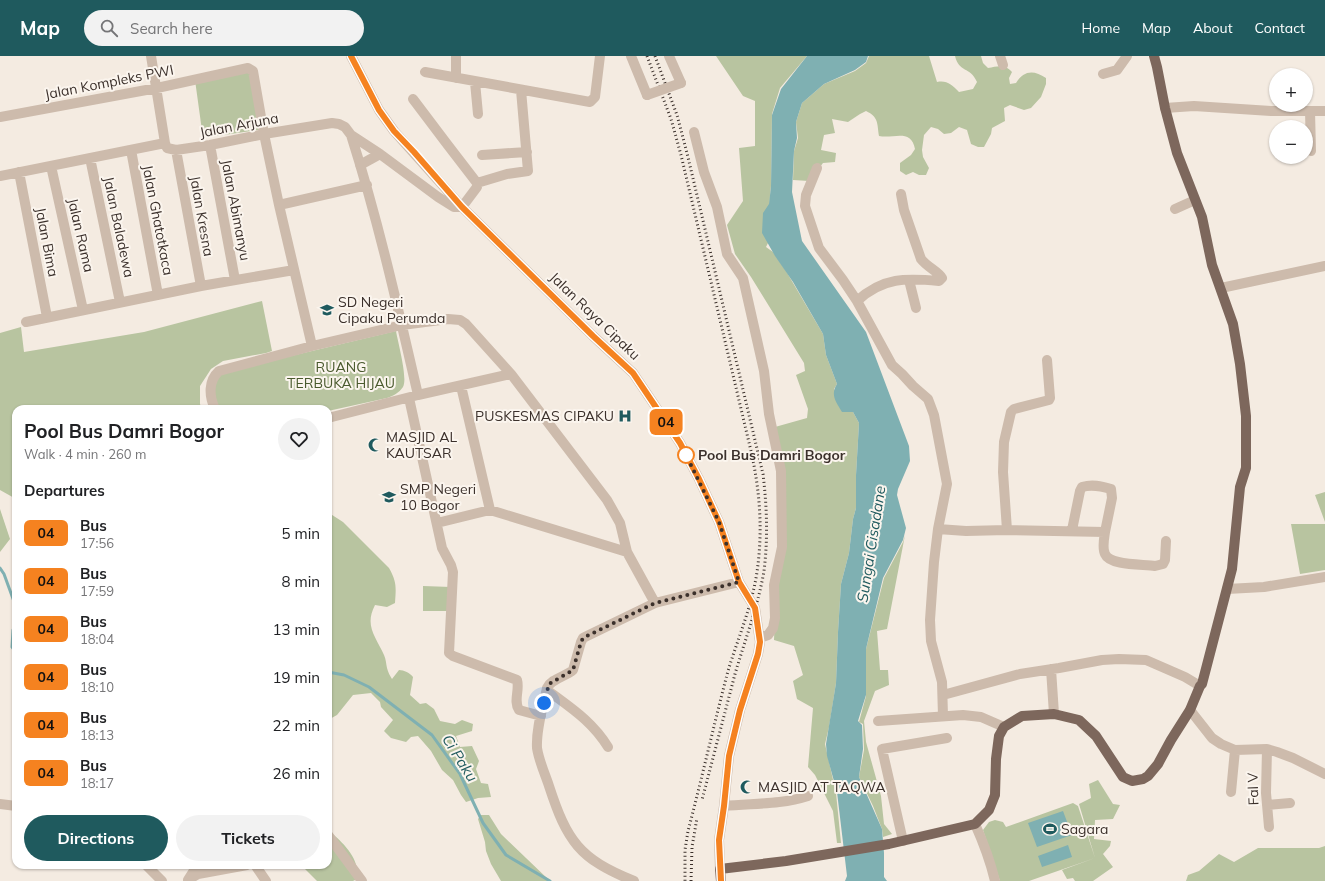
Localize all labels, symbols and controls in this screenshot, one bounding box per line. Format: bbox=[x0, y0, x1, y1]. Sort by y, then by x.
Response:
search box bbox=[84, 10, 364, 46]
text: Map bbox=[20, 16, 60, 40]
icon: search bbox=[98, 17, 120, 39]
text: Search here bbox=[130, 19, 213, 38]
text: Home bbox=[1081, 19, 1120, 37]
text: Map bbox=[1142, 19, 1171, 37]
text: About bbox=[1193, 19, 1233, 37]
text: Contact bbox=[1255, 19, 1305, 37]
street label: Jalan Kompleks PWI bbox=[43, 61, 175, 103]
map controls bbox=[1269, 68, 1313, 164]
button: + bbox=[1269, 68, 1313, 112]
street label: Jalan Arjuna bbox=[198, 109, 280, 141]
button: − bbox=[1269, 120, 1313, 164]
street label: Jalan Abimanyu bbox=[217, 158, 255, 262]
street label: Jalan Ghatotkaca bbox=[138, 163, 178, 277]
street label: Jalan Kresna bbox=[186, 174, 218, 258]
street label: Jalan Baladewa bbox=[100, 175, 138, 279]
street label: Jalan Rama bbox=[64, 196, 98, 274]
street label: Jalan Bima bbox=[31, 206, 63, 278]
street label: Jalan Raya Cipaku bbox=[546, 268, 644, 364]
place label: SD Negeri Cipaku Perumda bbox=[338, 293, 445, 327]
school or university icon: SD Negeri Cipaku Perumda bbox=[319, 302, 335, 318]
park label: RUANG TERBUKA HIJAU bbox=[287, 358, 395, 392]
place label: PUSKESMAS CIPAKU bbox=[475, 407, 614, 425]
hospital icon: PUSKESMAS CIPAKU bbox=[617, 408, 633, 424]
line badge: 04 bbox=[648, 409, 684, 435]
text: 04 bbox=[658, 413, 674, 431]
button: heart bbox=[278, 418, 320, 460]
text: Pool Bus Damri Bogor bbox=[24, 419, 224, 443]
place label: MASJID AL KAUTSAR bbox=[386, 428, 457, 462]
mosque icon: MASJID AL KAUTSAR bbox=[367, 437, 383, 453]
text: Walk · 4 min · 260 m bbox=[24, 446, 146, 462]
marker: Pool Bus Damri Bogor bbox=[677, 446, 695, 464]
place label: Pool Bus Damri Bogor bbox=[698, 446, 846, 464]
place label: SMP Negeri 10 Bogor bbox=[400, 480, 476, 514]
text: Departures bbox=[24, 481, 105, 500]
water label: Sungai Cisadane bbox=[852, 484, 890, 604]
school or university icon: SMP Negeri 10 Bogor bbox=[381, 489, 397, 505]
text: Bus bbox=[80, 516, 107, 535]
text: 04 bbox=[38, 524, 54, 542]
text: 5 min bbox=[282, 524, 320, 543]
text: 17:56 bbox=[80, 535, 114, 551]
text: Bus bbox=[80, 564, 107, 583]
text: 04 bbox=[38, 572, 54, 590]
text: 8 min bbox=[282, 572, 320, 591]
text: 17:59 bbox=[80, 583, 114, 599]
text: Bus bbox=[80, 612, 107, 631]
text: 04 bbox=[38, 620, 54, 638]
text: 13 min bbox=[273, 620, 320, 639]
text: 18:04 bbox=[80, 631, 114, 647]
text: Bus bbox=[80, 660, 107, 679]
text: 04 bbox=[38, 668, 54, 686]
text: 19 min bbox=[273, 668, 320, 687]
text: 18:10 bbox=[80, 679, 114, 695]
your location bbox=[534, 693, 554, 713]
text: Bus bbox=[80, 708, 107, 727]
text: 04 bbox=[38, 716, 54, 734]
text: 22 min bbox=[273, 716, 320, 735]
text: 18:13 bbox=[80, 727, 114, 743]
water label: Ci Paku bbox=[438, 731, 482, 786]
text: Bus bbox=[80, 756, 107, 775]
text: 04 bbox=[38, 764, 54, 782]
text: 26 min bbox=[273, 764, 320, 783]
street label: Fal V bbox=[1243, 772, 1263, 806]
text: 18:17 bbox=[80, 775, 114, 791]
place label: MASJID AT TAQWA bbox=[758, 778, 886, 796]
mosque icon: MASJID AT TAQWA bbox=[739, 779, 755, 795]
button: Directions bbox=[24, 815, 168, 861]
button: Tickets bbox=[176, 815, 320, 861]
place label: Sagara bbox=[1061, 820, 1108, 838]
sports icon: Sagara bbox=[1042, 821, 1058, 837]

